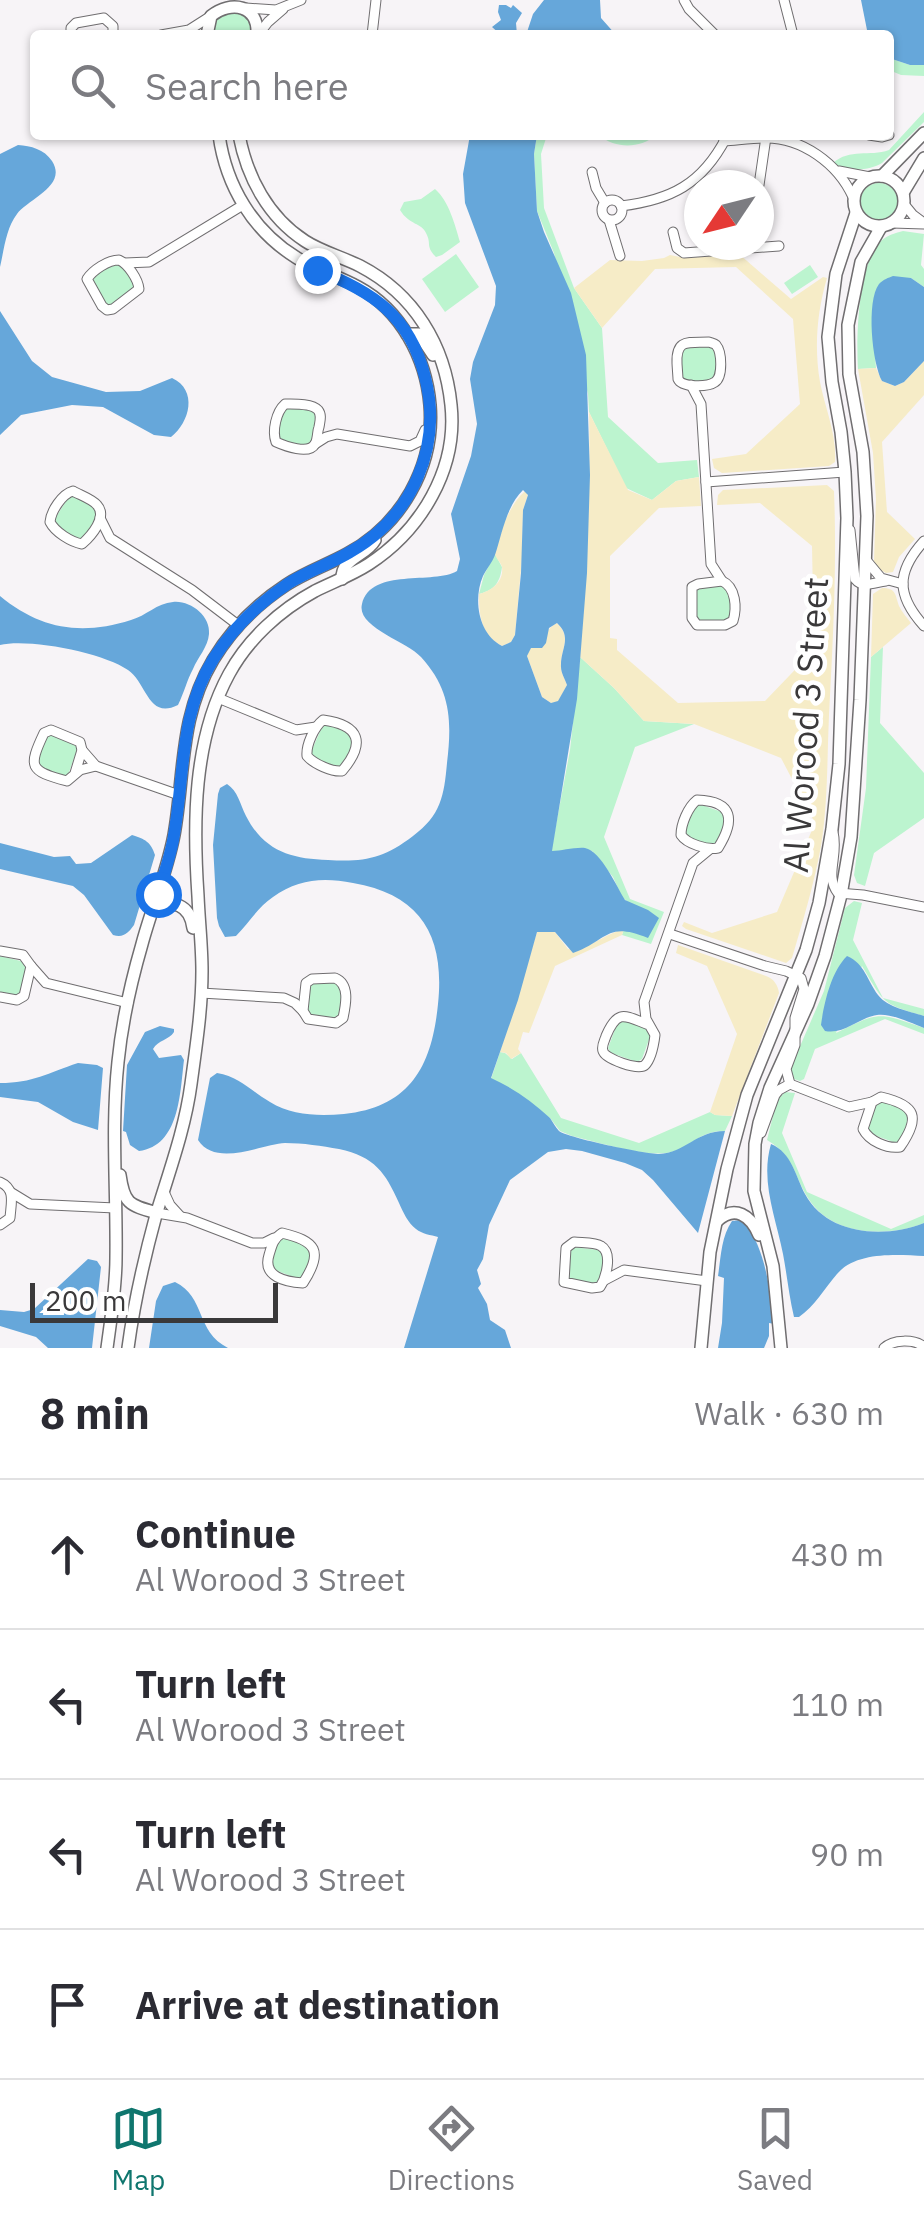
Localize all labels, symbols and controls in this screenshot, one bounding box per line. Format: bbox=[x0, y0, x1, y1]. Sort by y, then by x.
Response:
search box bbox=[30, 30, 894, 140]
icon: search bbox=[65, 58, 120, 113]
text: Search here bbox=[145, 61, 349, 110]
north arrow bbox=[684, 170, 774, 260]
route end bbox=[295, 248, 341, 294]
street label: Al Worood 3 Street bbox=[772, 576, 838, 874]
route start bbox=[136, 872, 182, 918]
scale bar bbox=[30, 1278, 278, 1322]
text: 200 m bbox=[45, 1282, 126, 1319]
text: 8 min bbox=[40, 1386, 150, 1441]
text: Walk · 630 m bbox=[695, 1392, 884, 1434]
text: Continue bbox=[135, 1509, 296, 1558]
icon: ahead bbox=[40, 1527, 95, 1582]
text: 430 m bbox=[791, 1533, 884, 1575]
text: Al Worood 3 Street bbox=[135, 1558, 406, 1600]
text: Turn left bbox=[135, 1659, 286, 1708]
icon: left bbox=[40, 1677, 95, 1732]
text: 110 m bbox=[791, 1683, 884, 1725]
text: Al Worood 3 Street bbox=[135, 1708, 406, 1750]
text: Turn left bbox=[135, 1809, 286, 1858]
icon: left bbox=[40, 1827, 95, 1882]
text: 90 m bbox=[810, 1833, 884, 1875]
text: Al Worood 3 Street bbox=[135, 1858, 406, 1900]
icon: arrive bbox=[40, 1977, 95, 2032]
text: Arrive at destination bbox=[135, 1980, 500, 2029]
tab: Map bbox=[111, 2101, 166, 2198]
tab: Directions bbox=[388, 2101, 515, 2198]
tab: Saved bbox=[737, 2101, 813, 2198]

